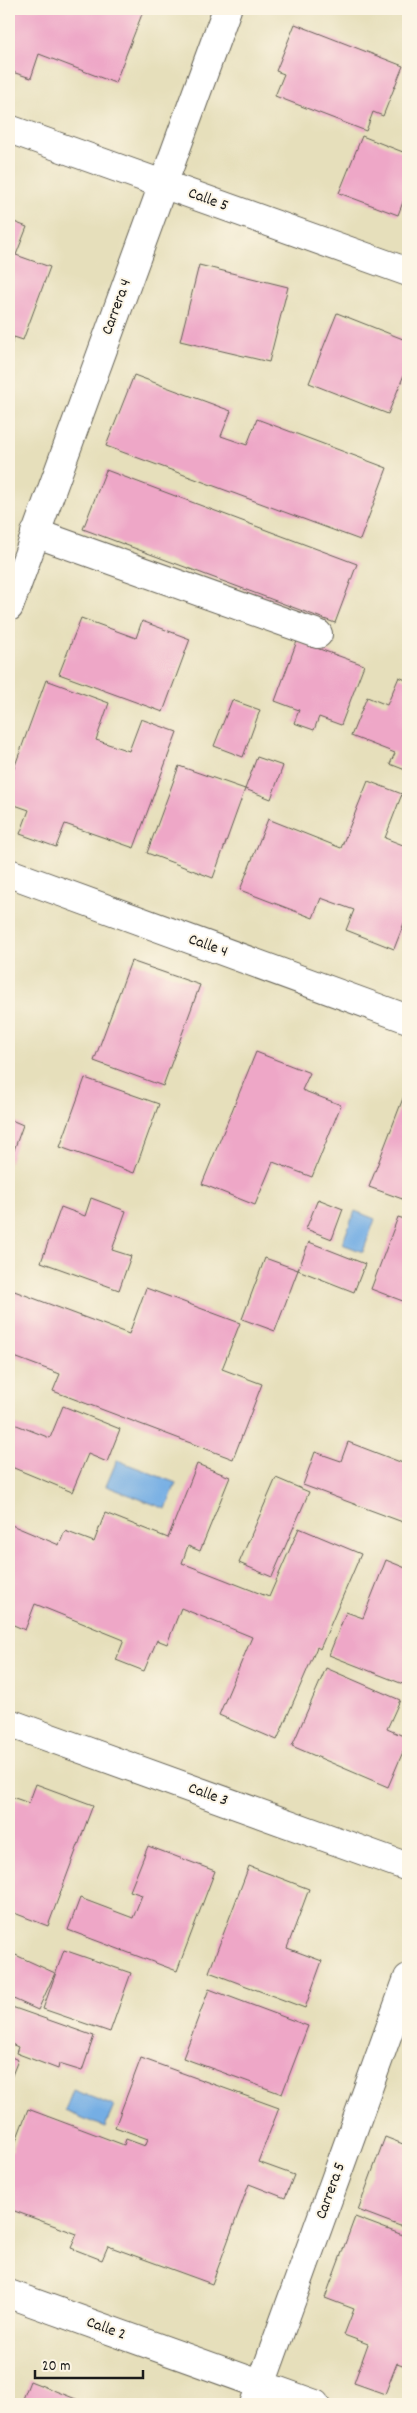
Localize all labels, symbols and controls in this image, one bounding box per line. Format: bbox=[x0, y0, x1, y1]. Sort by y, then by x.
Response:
street label: Calle 5 bbox=[185, 182, 231, 218]
street label: Carrera 4 bbox=[96, 276, 138, 338]
street label: Calle 4 bbox=[185, 928, 231, 964]
street label: Calle 3 bbox=[185, 1777, 231, 1813]
street label: Carrera 5 bbox=[310, 2159, 352, 2223]
street label: Calle 2 bbox=[83, 2311, 129, 2347]
scale bar bbox=[35, 2348, 142, 2380]
text: 20 m bbox=[42, 2356, 70, 2378]

